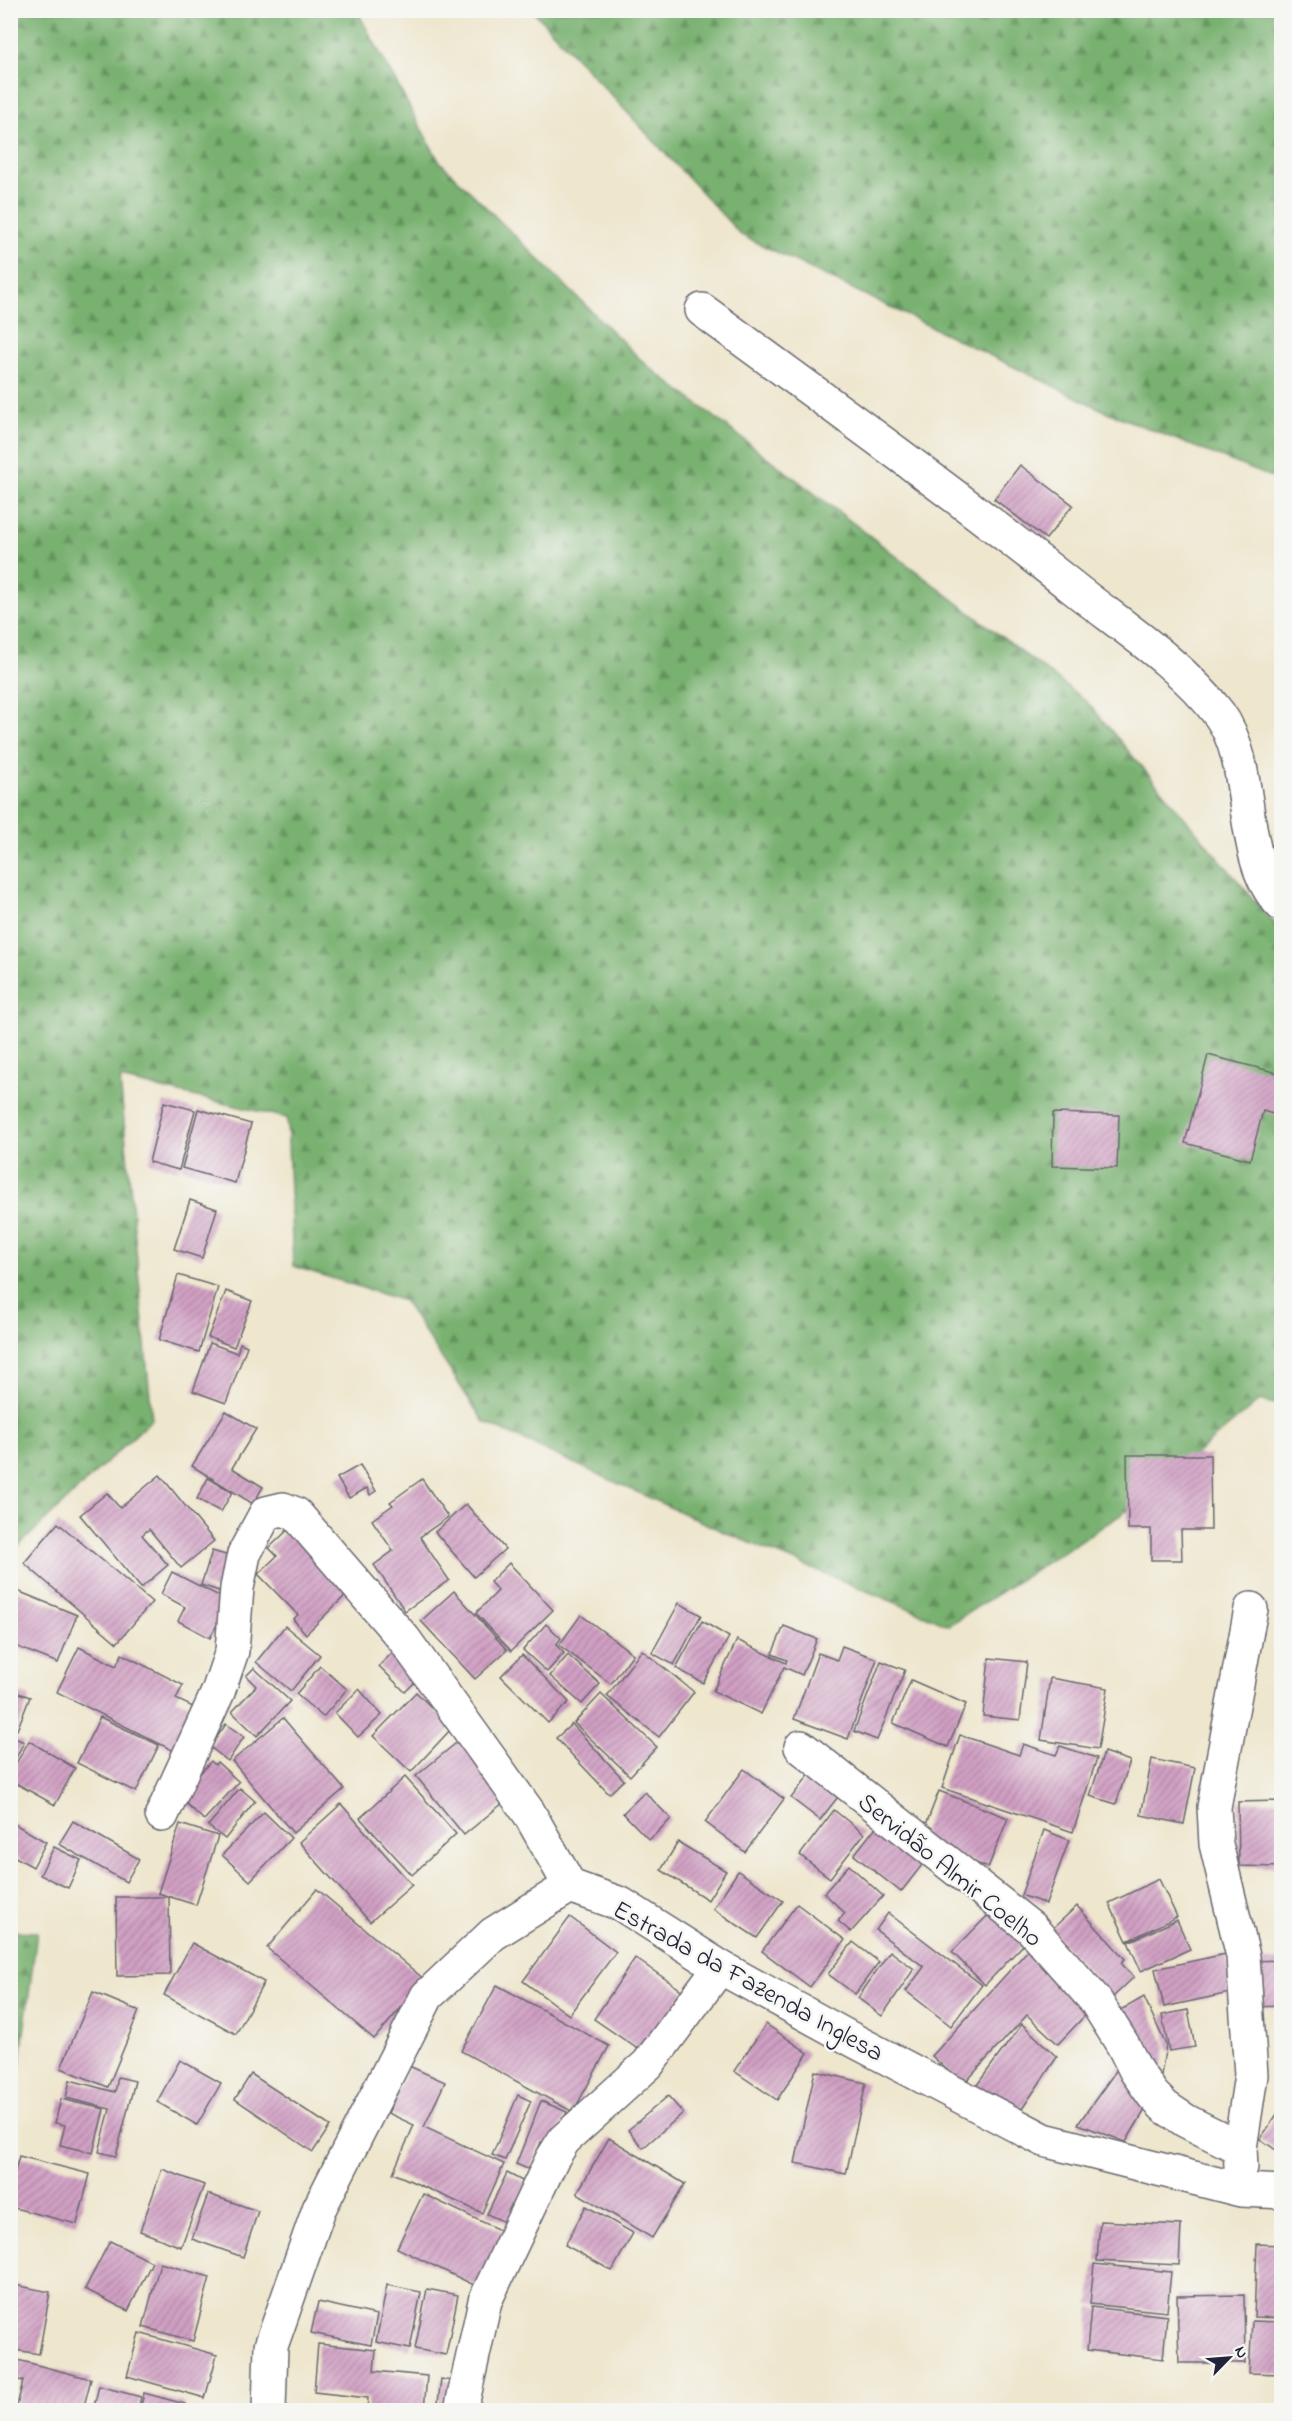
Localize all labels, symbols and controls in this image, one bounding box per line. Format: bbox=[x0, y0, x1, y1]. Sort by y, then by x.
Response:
street label: Servidão Almir Coelho bbox=[848, 1785, 1050, 1958]
street label: Estrada da Fazenda Inglesa bbox=[605, 1892, 890, 2073]
north arrow bbox=[1199, 2328, 1259, 2388]
text: N bbox=[1228, 2343, 1254, 2363]

